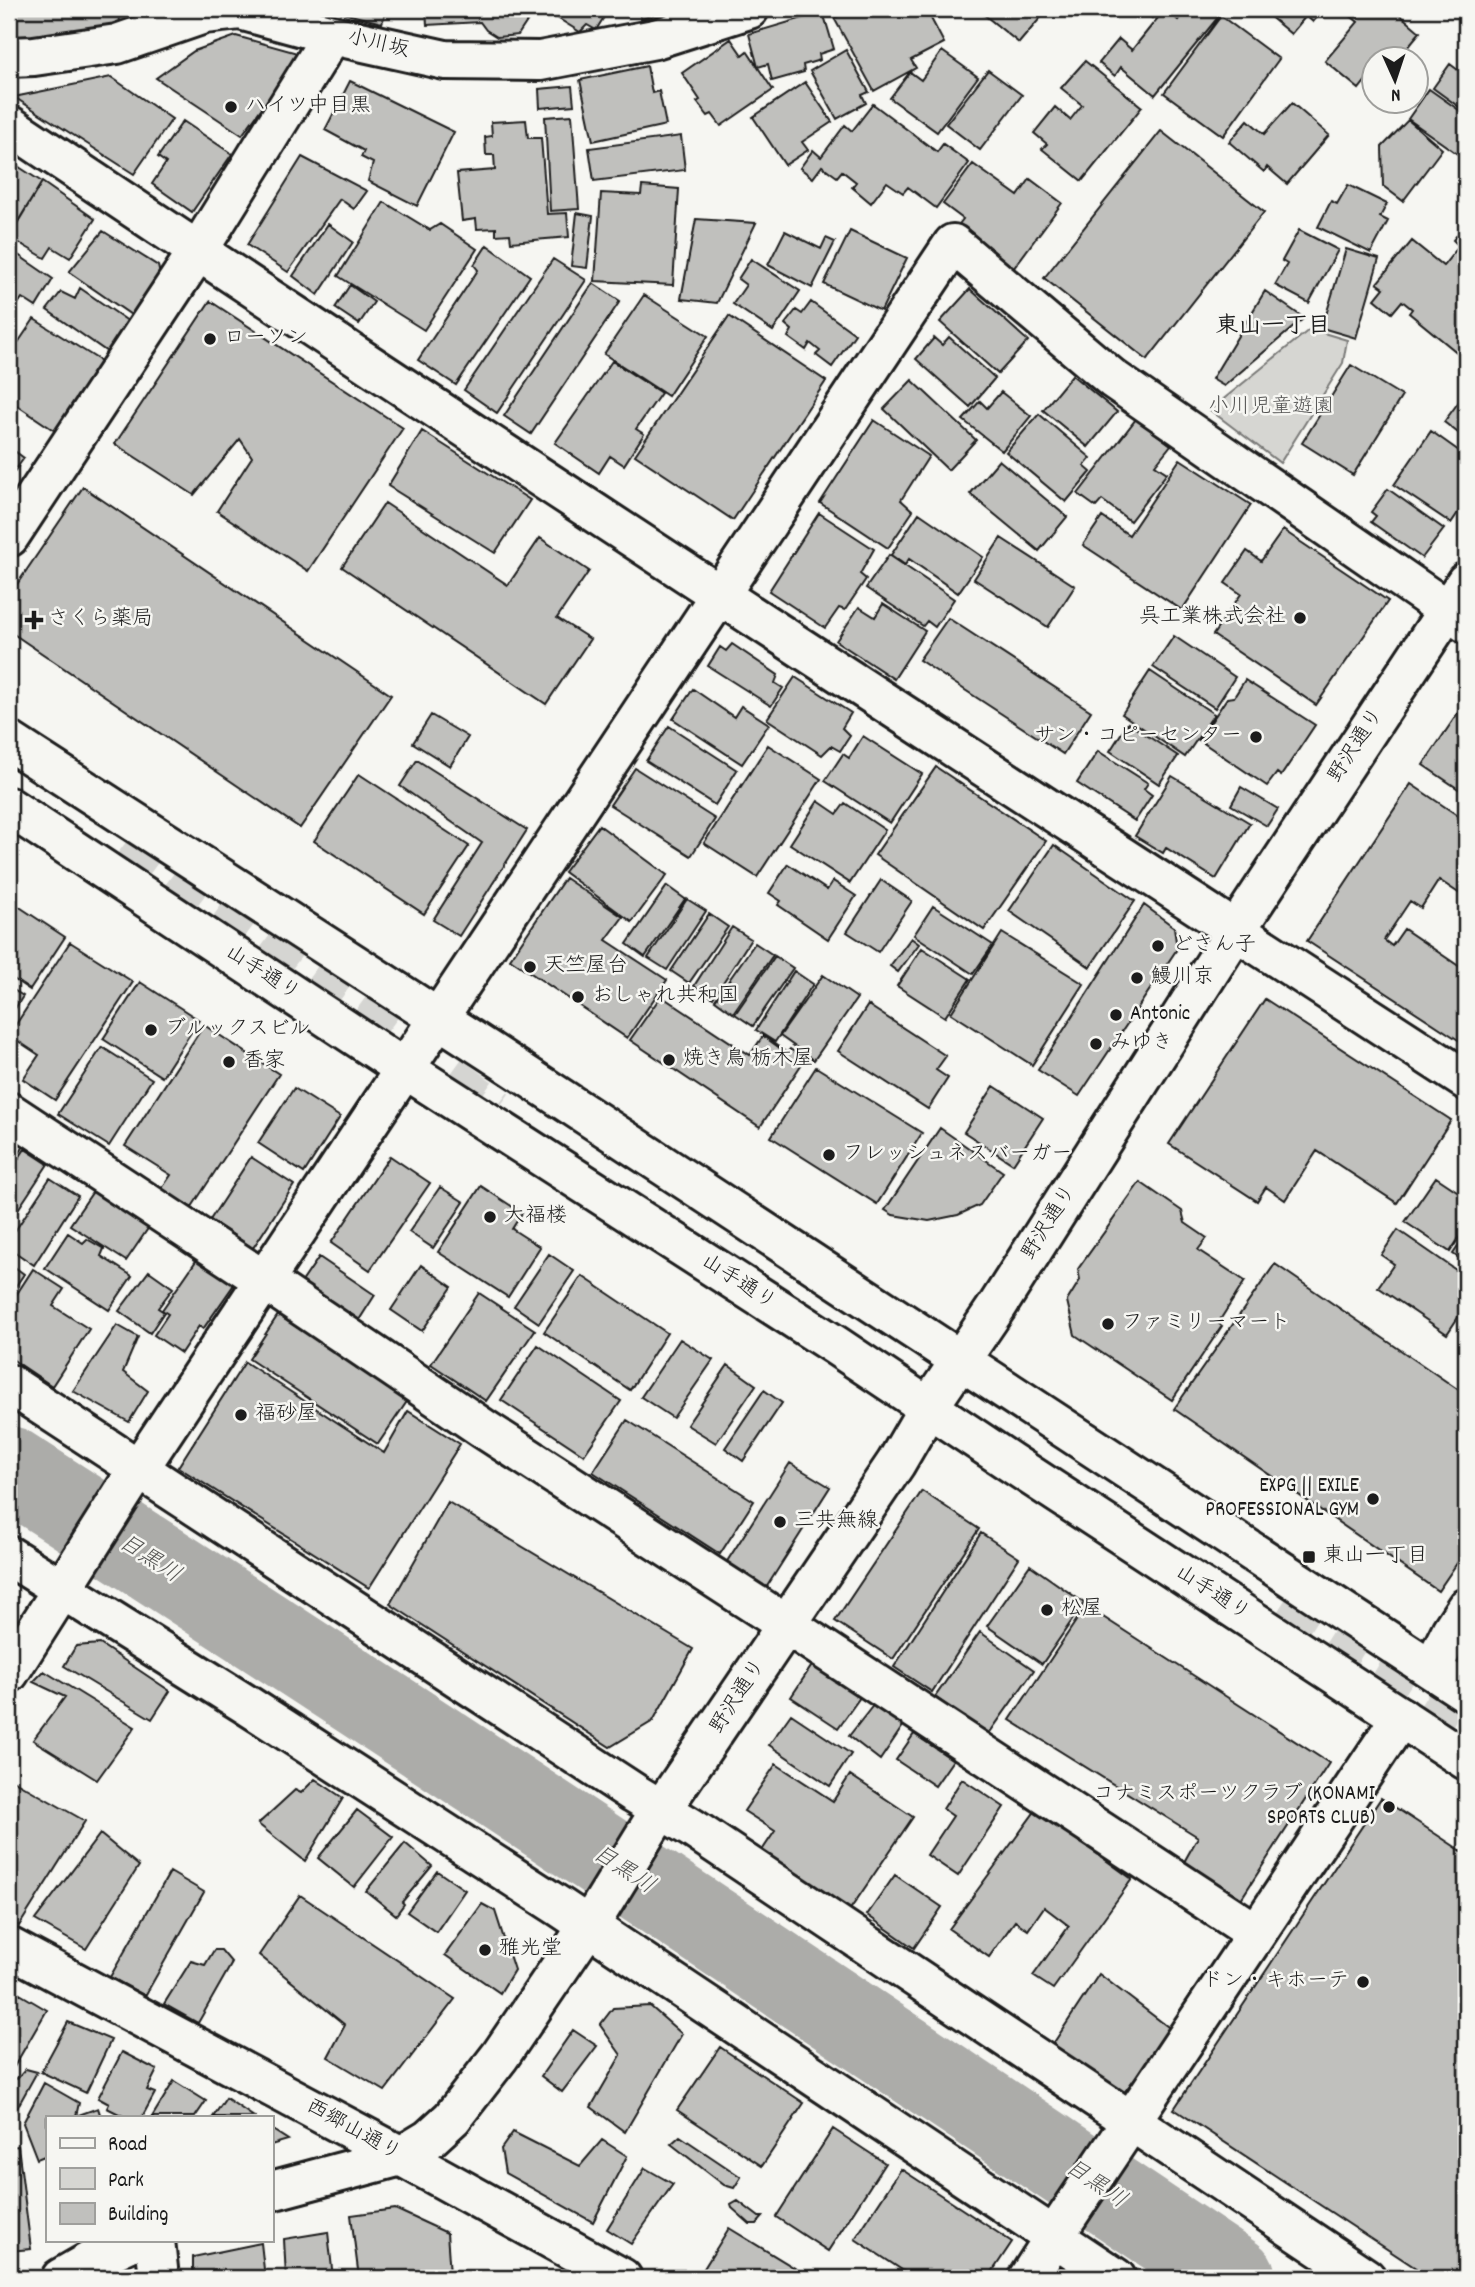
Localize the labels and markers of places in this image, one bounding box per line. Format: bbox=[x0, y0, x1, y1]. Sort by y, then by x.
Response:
place label: ハイツ中目黒 bbox=[245, 92, 371, 122]
marker: ハイツ中目黒 bbox=[223, 99, 239, 115]
place label: ローソン bbox=[224, 324, 308, 354]
marker: ローソン bbox=[202, 331, 218, 347]
place label: 呉工業株式会社 bbox=[1139, 603, 1286, 633]
place label: さくら薬局 bbox=[48, 605, 153, 635]
marker: 呉工業株式会社 bbox=[1292, 610, 1308, 626]
marker: さくら薬局 bbox=[26, 612, 42, 628]
place label: サン・コピーセンター bbox=[1034, 722, 1242, 752]
marker: サン・コピーセンター bbox=[1248, 729, 1264, 745]
place label: どさん子 bbox=[1172, 931, 1256, 961]
marker: どさん子 bbox=[1150, 938, 1166, 954]
place label: 天竺屋台 bbox=[544, 952, 628, 982]
marker: 天竺屋台 bbox=[522, 959, 538, 975]
place label: 鰻川京 bbox=[1151, 963, 1214, 993]
marker: 鰻川京 bbox=[1129, 970, 1145, 986]
place label: おしゃれ共和国 bbox=[592, 982, 739, 1012]
marker: おしゃれ共和国 bbox=[570, 989, 586, 1005]
place label: Antonic bbox=[1130, 1000, 1190, 1030]
marker: Antonic bbox=[1108, 1007, 1124, 1023]
place label: ブルックスビル bbox=[165, 1015, 310, 1045]
marker: ブルックスビル bbox=[143, 1022, 159, 1038]
place label: みゆき bbox=[1110, 1029, 1173, 1059]
marker: みゆき bbox=[1088, 1036, 1104, 1052]
place label: 焼き鳥 栃木屋 bbox=[683, 1045, 814, 1075]
place label: 香家 bbox=[243, 1047, 285, 1077]
marker: 焼き鳥 栃木屋 bbox=[661, 1052, 677, 1068]
marker: 香家 bbox=[221, 1054, 237, 1070]
place label: フレッシュネスバーガー bbox=[843, 1140, 1072, 1170]
marker: フレッシュネスバーガー bbox=[821, 1147, 837, 1163]
place label: 大福楼 bbox=[504, 1202, 567, 1232]
marker: 大福楼 bbox=[482, 1209, 498, 1225]
place label: ファミリーマート bbox=[1122, 1309, 1290, 1339]
marker: ファミリーマート bbox=[1100, 1316, 1116, 1332]
place label: 福砂屋 bbox=[255, 1400, 318, 1430]
marker: 福砂屋 bbox=[233, 1407, 249, 1423]
place label: EXPG || EXILE PROFESSIONAL GYM bbox=[1205, 1472, 1359, 1526]
marker: EXPG || EXILE PROFESSIONAL GYM bbox=[1365, 1491, 1381, 1507]
place label: 三共無線 bbox=[794, 1507, 878, 1537]
marker: 三共無線 bbox=[772, 1514, 788, 1530]
place label: 東山一丁目 bbox=[1323, 1542, 1428, 1572]
marker: 東山一丁目 bbox=[1301, 1549, 1317, 1565]
place label: 松屋 bbox=[1061, 1595, 1103, 1625]
marker: 松屋 bbox=[1039, 1602, 1055, 1618]
place label: コナミスポーツクラブ (KONAMI SPORTS CLUB) bbox=[1093, 1780, 1375, 1834]
marker: コナミスポーツクラブ (KONAMI SPORTS CLUB) bbox=[1381, 1799, 1397, 1815]
place label: 雅光堂 bbox=[499, 1935, 562, 1965]
marker: 雅光堂 bbox=[477, 1942, 493, 1958]
place label: ドン・キホーテ bbox=[1202, 1967, 1349, 1997]
marker: ドン・キホーテ bbox=[1355, 1974, 1371, 1990]

